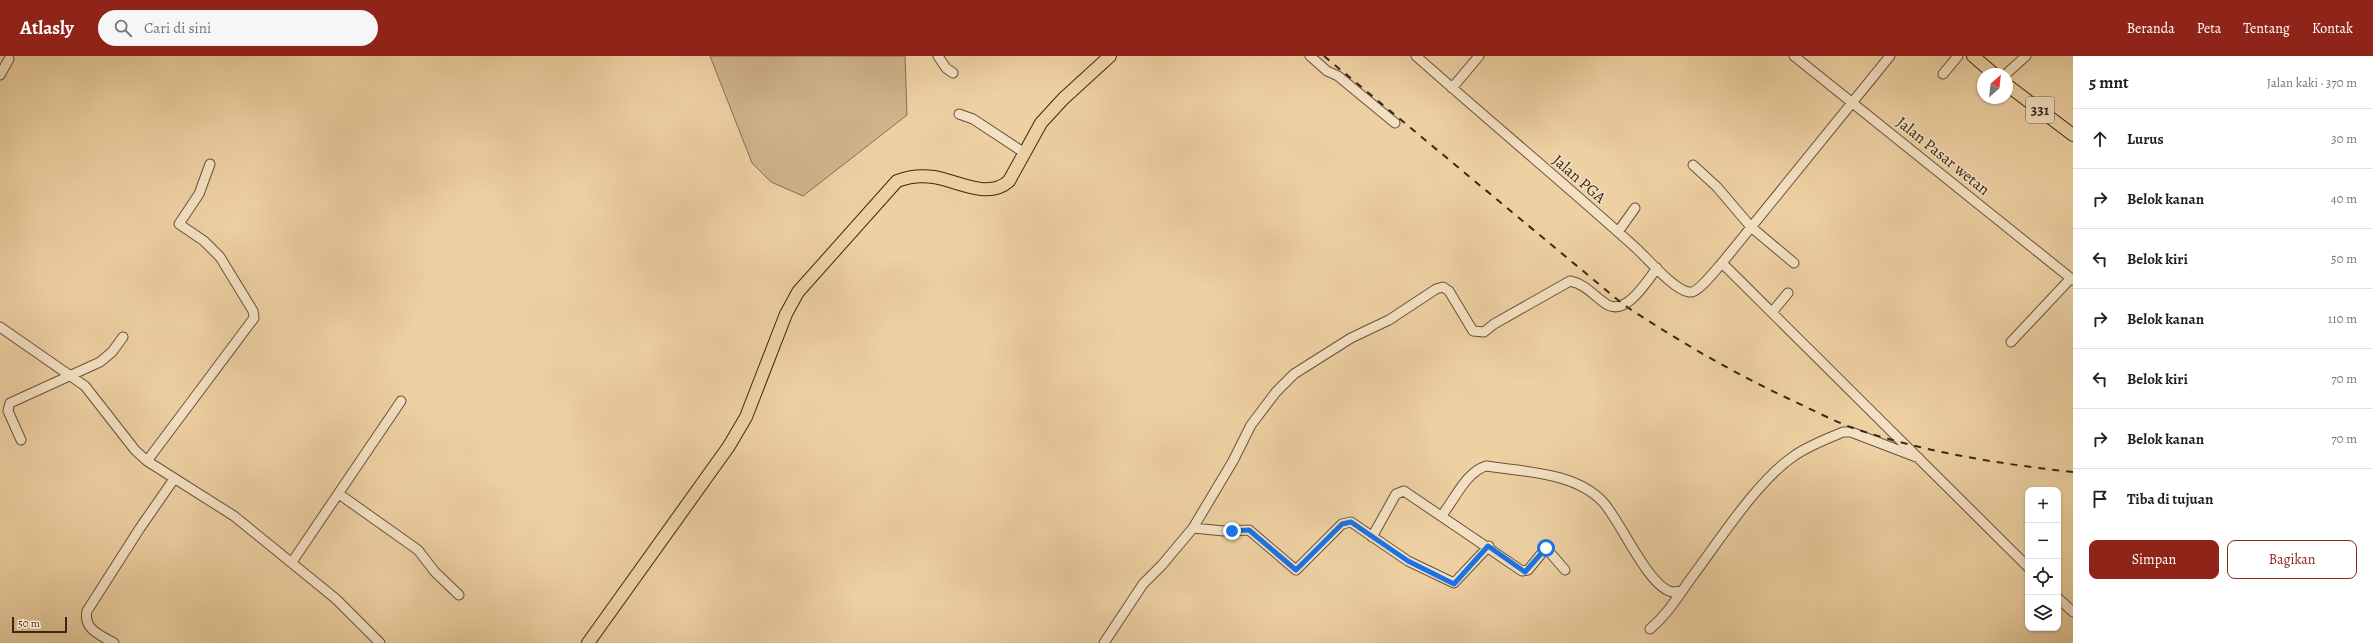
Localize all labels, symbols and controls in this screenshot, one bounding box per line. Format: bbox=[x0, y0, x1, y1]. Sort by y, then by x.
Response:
search box bbox=[98, 10, 378, 46]
text: Atlasly bbox=[20, 15, 74, 41]
icon: search bbox=[112, 17, 134, 39]
text: Cari di sini bbox=[144, 18, 211, 38]
text: Beranda bbox=[2127, 19, 2175, 38]
text: Peta bbox=[2197, 19, 2221, 38]
text: Tentang bbox=[2243, 19, 2290, 38]
text: Kontak bbox=[2312, 19, 2353, 38]
north arrow bbox=[1977, 68, 2013, 104]
text: 5 mnt bbox=[2089, 71, 2129, 94]
text: Jalan kaki · 370 m bbox=[2267, 74, 2357, 91]
road number: 331 bbox=[2026, 97, 2054, 123]
street label: Jalan Pasar wetan bbox=[1892, 111, 1995, 201]
icon: ahead bbox=[2089, 128, 2111, 150]
text: Lurus bbox=[2127, 129, 2164, 149]
text: 30 m bbox=[2331, 130, 2357, 147]
street label: Jalan PGA bbox=[1548, 150, 1611, 209]
icon: right bbox=[2089, 188, 2111, 210]
text: Belok kanan bbox=[2127, 189, 2204, 209]
text: 40 m bbox=[2331, 190, 2357, 207]
icon: left bbox=[2089, 248, 2111, 270]
text: Belok kiri bbox=[2127, 249, 2188, 269]
text: 50 m bbox=[2331, 250, 2357, 267]
icon: right bbox=[2089, 308, 2111, 330]
text: Belok kanan bbox=[2127, 309, 2204, 329]
text: 110 m bbox=[2328, 310, 2357, 327]
icon: left bbox=[2089, 368, 2111, 390]
text: Belok kiri bbox=[2127, 369, 2188, 389]
text: 70 m bbox=[2331, 370, 2357, 387]
icon: right bbox=[2089, 428, 2111, 450]
text: Belok kanan bbox=[2127, 429, 2204, 449]
text: 70 m bbox=[2331, 430, 2357, 447]
map controls bbox=[2025, 487, 2061, 631]
button: + bbox=[2025, 487, 2061, 523]
icon: arrive bbox=[2089, 488, 2111, 510]
text: Tiba di tujuan bbox=[2127, 489, 2213, 509]
route end bbox=[1223, 522, 1241, 540]
button: − bbox=[2025, 523, 2061, 559]
route start bbox=[1537, 539, 1555, 557]
button: Simpan bbox=[2089, 540, 2219, 579]
button: Bagikan bbox=[2227, 540, 2357, 579]
button: locate bbox=[2025, 559, 2061, 595]
button: layers bbox=[2025, 595, 2061, 631]
scale bar bbox=[12, 615, 67, 634]
text: 50 m bbox=[18, 616, 40, 631]

